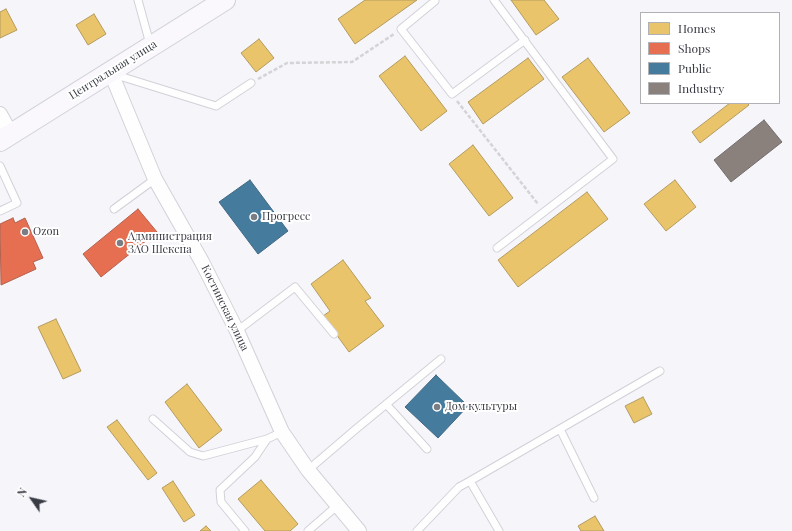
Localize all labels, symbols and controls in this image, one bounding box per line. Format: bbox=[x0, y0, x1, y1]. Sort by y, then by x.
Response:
legend bbox=[640, 12, 780, 104]
text: Homes bbox=[678, 20, 716, 36]
street label: Центральная улица bbox=[67, 38, 159, 102]
text: Shops bbox=[678, 40, 710, 56]
text: Public bbox=[678, 60, 711, 76]
text: Industry bbox=[678, 80, 724, 96]
place label: Прогресс bbox=[262, 210, 310, 224]
marker: Прогресс bbox=[249, 212, 259, 222]
place label: Ozon bbox=[33, 225, 59, 239]
marker: Ozon bbox=[20, 227, 30, 237]
place label: Администрация ЗАО Шексна bbox=[128, 230, 212, 256]
marker: Администрация ЗАО Шексна bbox=[115, 238, 125, 248]
street label: Костинская улица bbox=[198, 263, 252, 353]
place label: Дом культуры bbox=[445, 400, 517, 414]
marker: Дом культуры bbox=[432, 402, 442, 412]
north arrow bbox=[12, 479, 52, 519]
text: N bbox=[13, 485, 30, 500]

